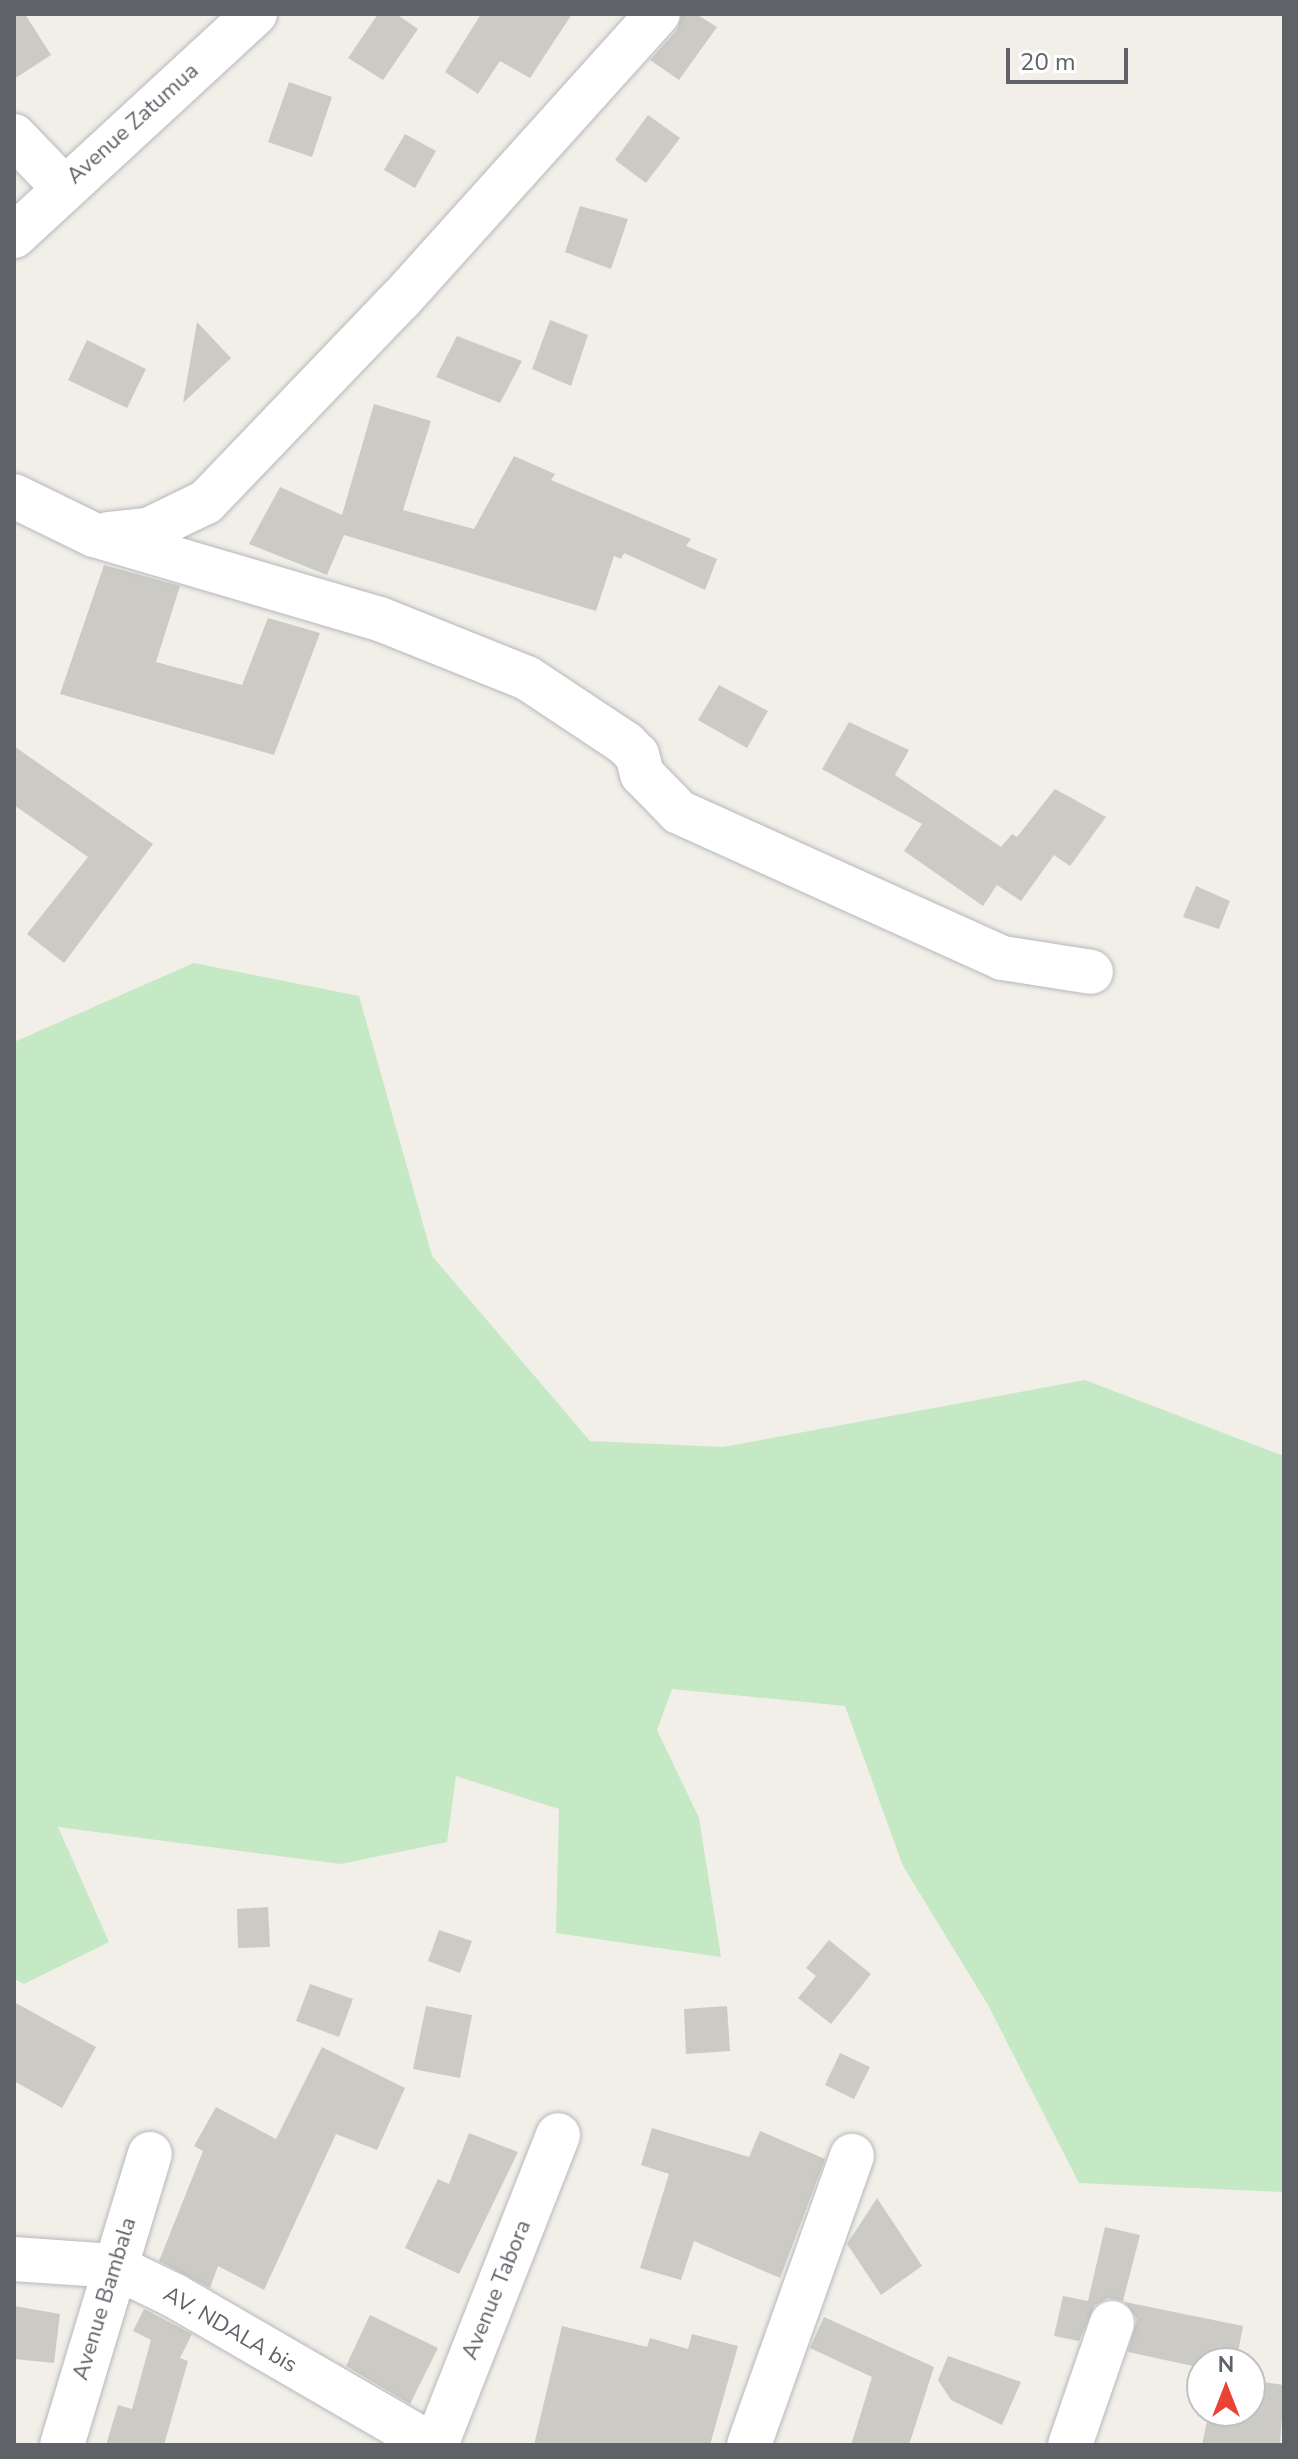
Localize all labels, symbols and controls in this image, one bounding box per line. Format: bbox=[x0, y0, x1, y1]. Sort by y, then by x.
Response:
scale bar bbox=[1010, 32, 1132, 82]
text: 20 m bbox=[1020, 46, 1076, 78]
street label: Avenue Zatumua bbox=[62, 58, 204, 190]
street label: Avenue Bambala bbox=[68, 2215, 142, 2383]
street label: Avenue Tabora bbox=[457, 2216, 537, 2364]
street label: AV. NDALA bis bbox=[159, 2281, 301, 2379]
north arrow bbox=[1186, 2347, 1266, 2427]
text: N bbox=[1218, 2350, 1234, 2380]

